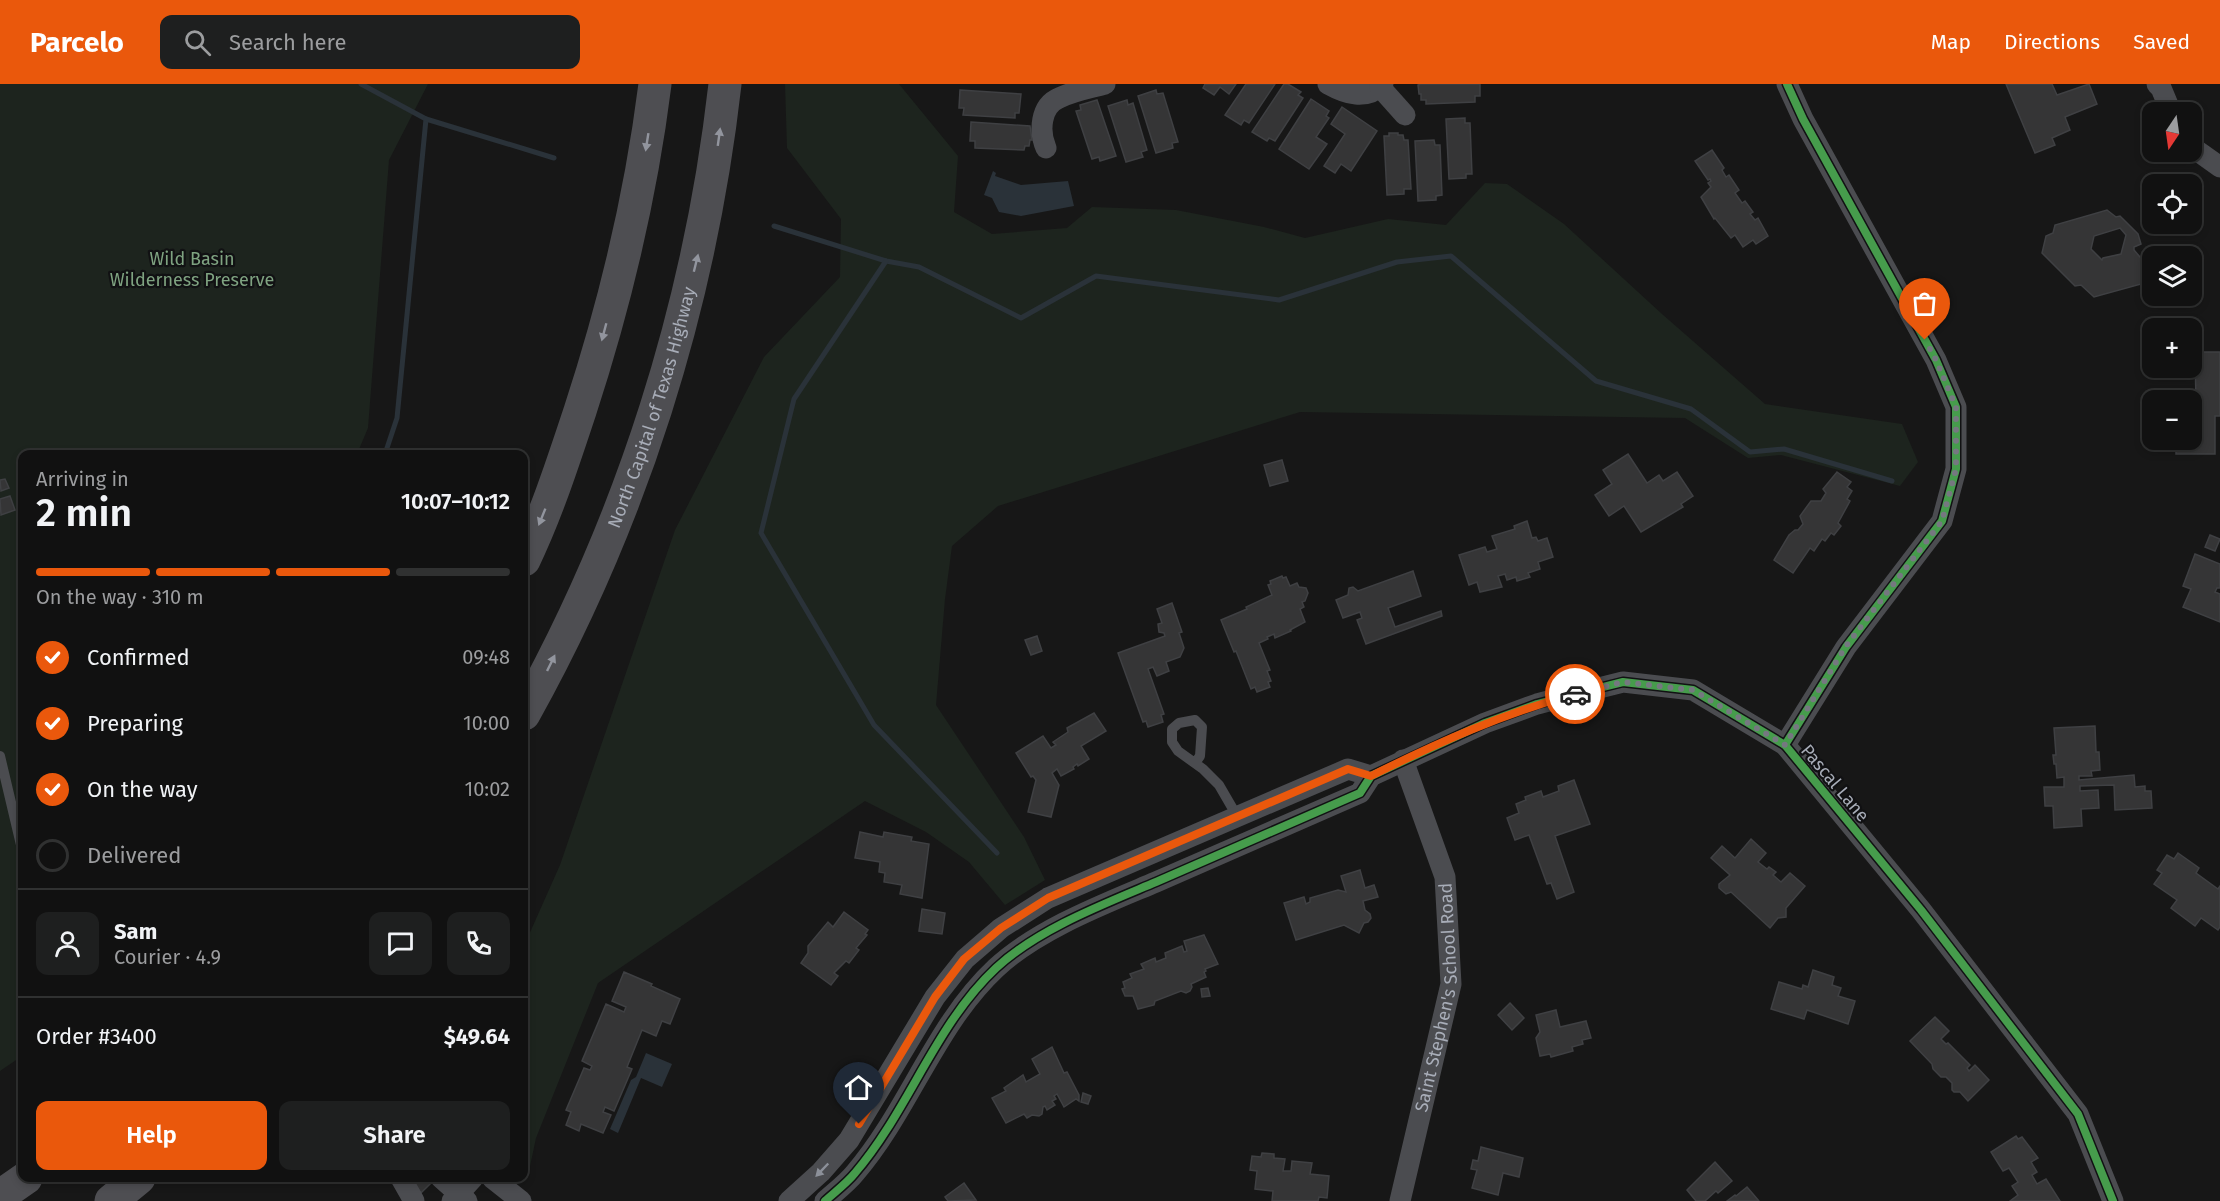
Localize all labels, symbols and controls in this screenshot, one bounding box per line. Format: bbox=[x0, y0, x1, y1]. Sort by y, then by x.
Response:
search box bbox=[160, 15, 580, 69]
text: Parcelo bbox=[30, 26, 124, 59]
icon: search bbox=[181, 26, 214, 59]
text: Search here bbox=[229, 29, 346, 56]
text: Map bbox=[1931, 29, 1971, 55]
text: Directions bbox=[2004, 29, 2100, 55]
text: Saved bbox=[2133, 29, 2190, 55]
north arrow bbox=[2142, 102, 2202, 162]
map controls bbox=[2142, 102, 2202, 450]
one-way arrow bbox=[715, 127, 724, 146]
one-way arrow bbox=[643, 133, 652, 152]
button: locate bbox=[2142, 174, 2202, 234]
button: layers bbox=[2142, 246, 2202, 306]
park label: Wild Basin Wilderness Preserve bbox=[110, 248, 274, 291]
one-way arrow bbox=[691, 254, 701, 272]
pin bbox=[1899, 278, 1950, 340]
street label: North Capital of Texas Highway bbox=[603, 285, 700, 531]
icon: bag bbox=[1908, 287, 1941, 320]
button: + bbox=[2142, 318, 2202, 378]
one-way arrow bbox=[599, 323, 609, 341]
button: − bbox=[2142, 390, 2202, 450]
text: Arriving in bbox=[36, 467, 129, 491]
text: 10:07–10:12 bbox=[401, 488, 510, 515]
text: 2 min bbox=[36, 490, 132, 536]
one-way arrow bbox=[537, 508, 546, 526]
text: On the way · 310 m bbox=[36, 585, 204, 609]
icon: check bbox=[36, 641, 69, 674]
text: Confirmed bbox=[87, 644, 190, 671]
text: 09:48 bbox=[462, 645, 510, 669]
one-way arrow bbox=[547, 654, 556, 671]
courier bbox=[1545, 664, 1605, 724]
icon: car bbox=[1559, 678, 1592, 711]
icon: check bbox=[36, 707, 69, 740]
text: Preparing bbox=[87, 710, 183, 737]
text: 10:00 bbox=[463, 711, 510, 735]
street label: Pascal Lane bbox=[1796, 740, 1874, 826]
icon: check bbox=[36, 773, 69, 806]
text: On the way bbox=[87, 776, 198, 803]
text: 10:02 bbox=[465, 777, 510, 801]
text: Delivered bbox=[87, 842, 182, 869]
street label: Saint Stephen's School Road bbox=[1410, 882, 1462, 1114]
button: person bbox=[36, 912, 99, 975]
button: chat bbox=[369, 912, 432, 975]
button: phone bbox=[447, 912, 510, 975]
text: Sam bbox=[114, 918, 157, 945]
text: Courier · 4.9 bbox=[114, 945, 221, 969]
text: Order #3400 bbox=[36, 1023, 157, 1050]
text: $49.64 bbox=[444, 1023, 510, 1050]
pin bbox=[833, 1062, 884, 1124]
icon: home bbox=[842, 1071, 875, 1104]
button: Help bbox=[36, 1101, 267, 1170]
button: Share bbox=[279, 1101, 510, 1170]
one-way arrow bbox=[816, 1163, 830, 1177]

